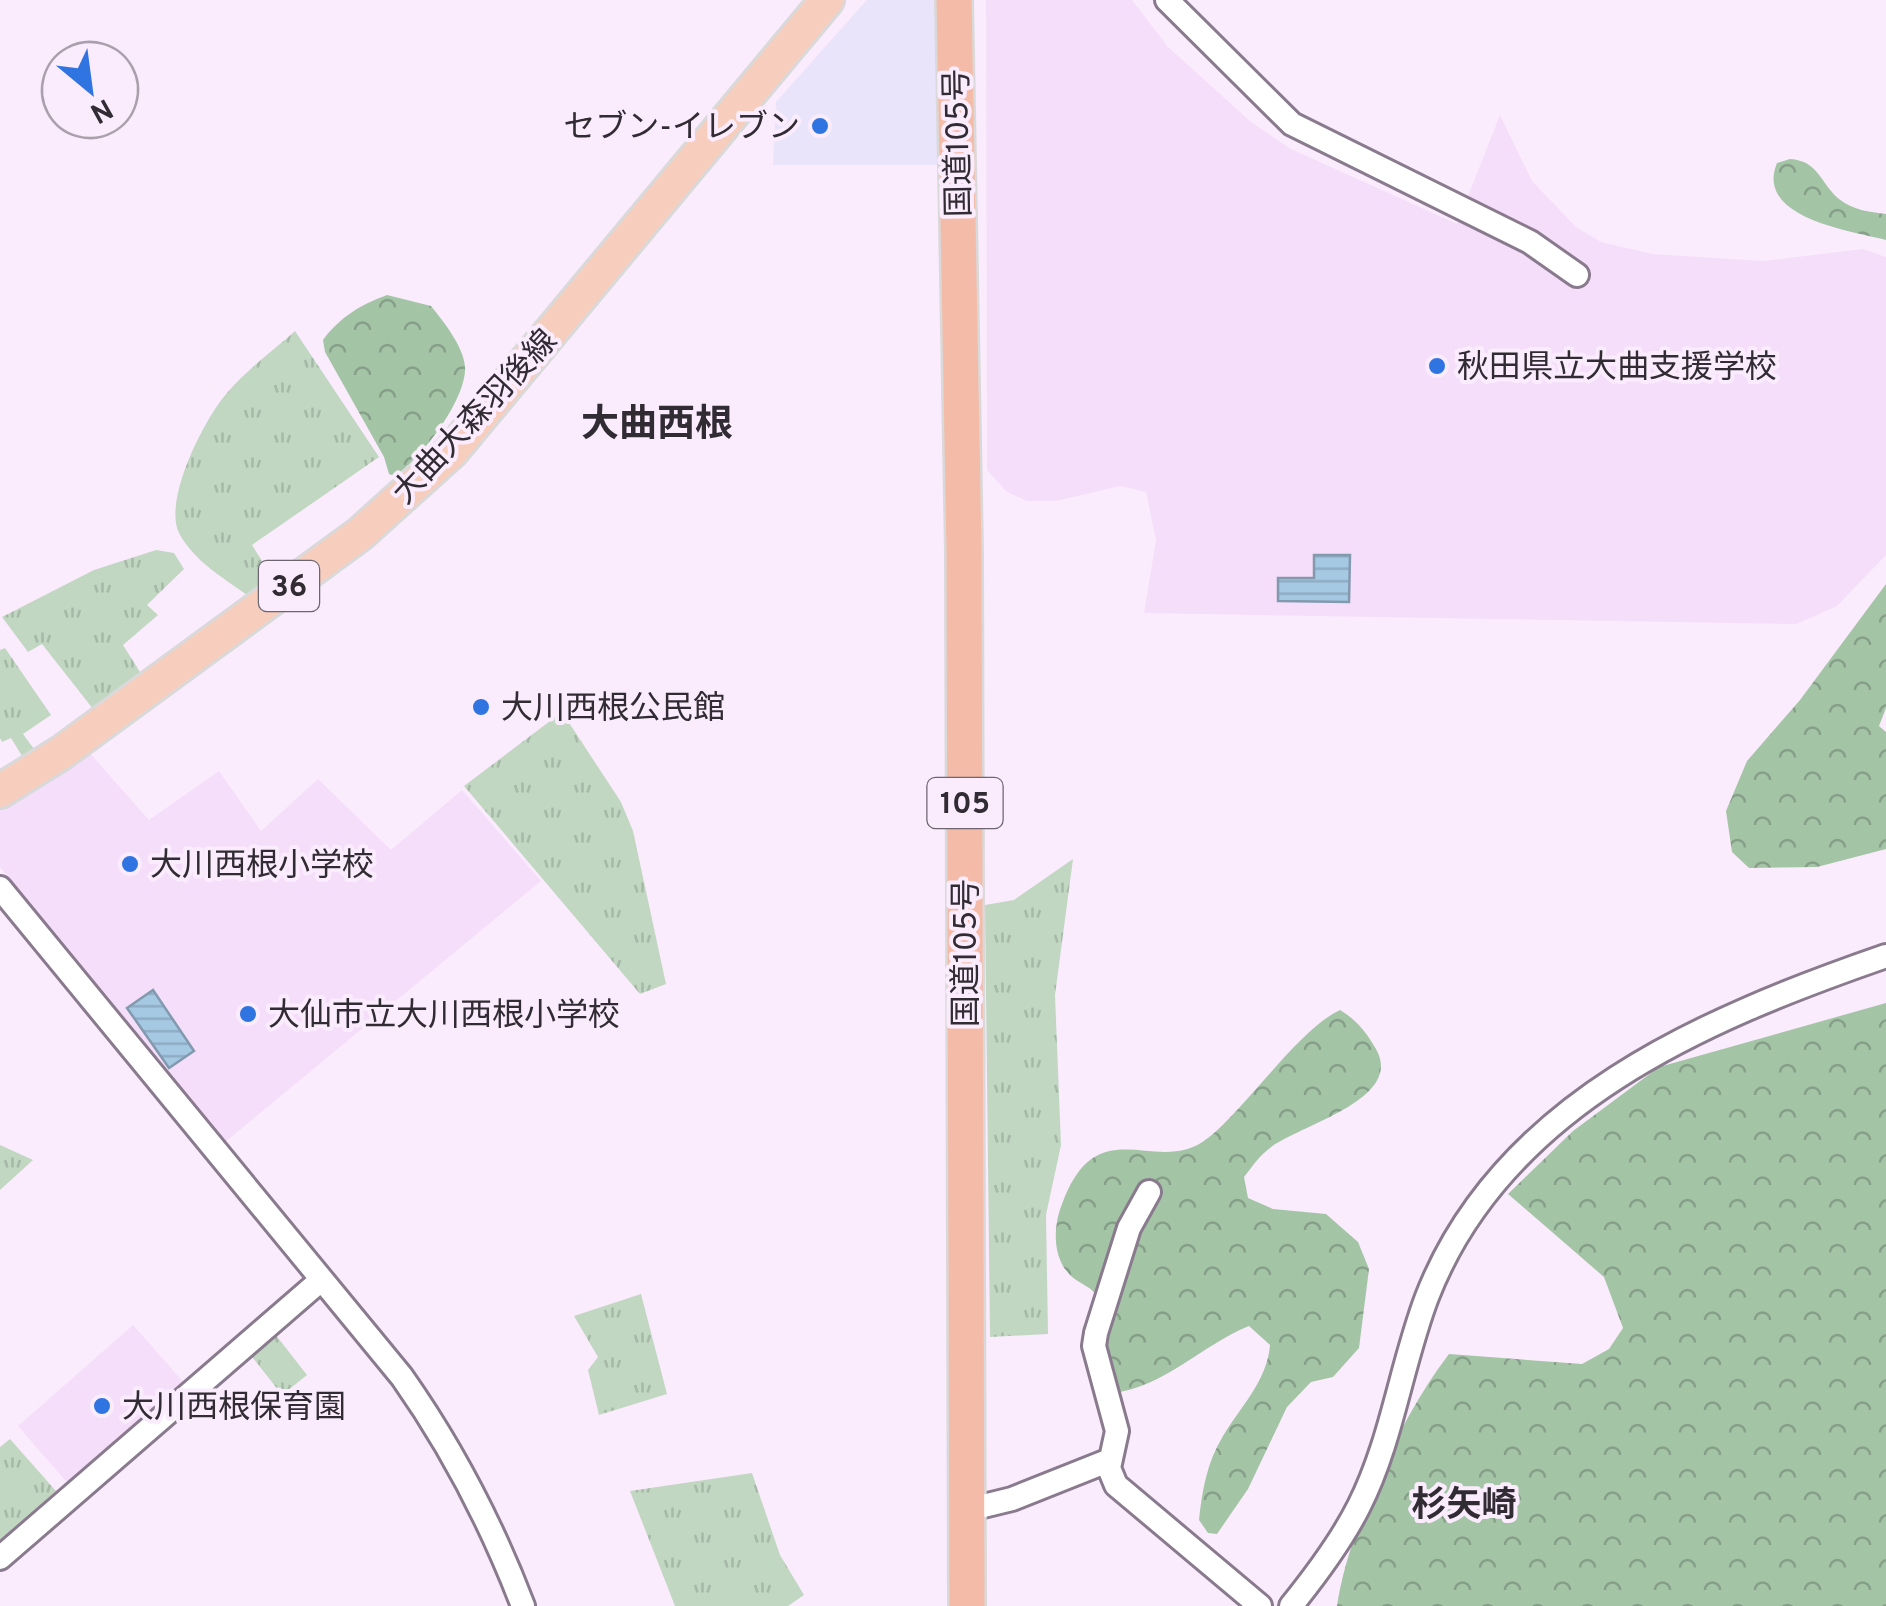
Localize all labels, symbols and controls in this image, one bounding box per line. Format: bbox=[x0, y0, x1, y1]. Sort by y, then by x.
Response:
north arrow bbox=[40, 40, 140, 140]
street label: 国道105号 bbox=[939, 68, 981, 217]
text: N bbox=[83, 89, 118, 130]
place label: セブン-イレブン bbox=[563, 109, 800, 149]
marker: セブン-イレブン bbox=[809, 115, 831, 137]
street label: 大曲大森羽後線 bbox=[385, 322, 567, 514]
place label: 秋田県立大曲支援学校 bbox=[1457, 349, 1777, 389]
marker: 秋田県立大曲支援学校 bbox=[1426, 355, 1448, 377]
district label: 大曲西根 bbox=[581, 402, 733, 451]
road number: 36 bbox=[259, 561, 319, 611]
place label: 大川西根公民館 bbox=[501, 690, 725, 730]
marker: 大川西根公民館 bbox=[470, 696, 492, 718]
road number: 105 bbox=[928, 778, 1002, 828]
place label: 大川西根小学校 bbox=[150, 847, 374, 887]
marker: 大川西根小学校 bbox=[119, 853, 141, 875]
street label: 国道105号 bbox=[948, 879, 988, 1027]
place label: 大仙市立大川西根小学校 bbox=[268, 997, 620, 1037]
marker: 大仙市立大川西根小学校 bbox=[237, 1003, 259, 1025]
place label: 大川西根保育園 bbox=[122, 1389, 346, 1429]
marker: 大川西根保育園 bbox=[91, 1395, 113, 1417]
district label: 杉矢崎 bbox=[1411, 1485, 1517, 1529]

